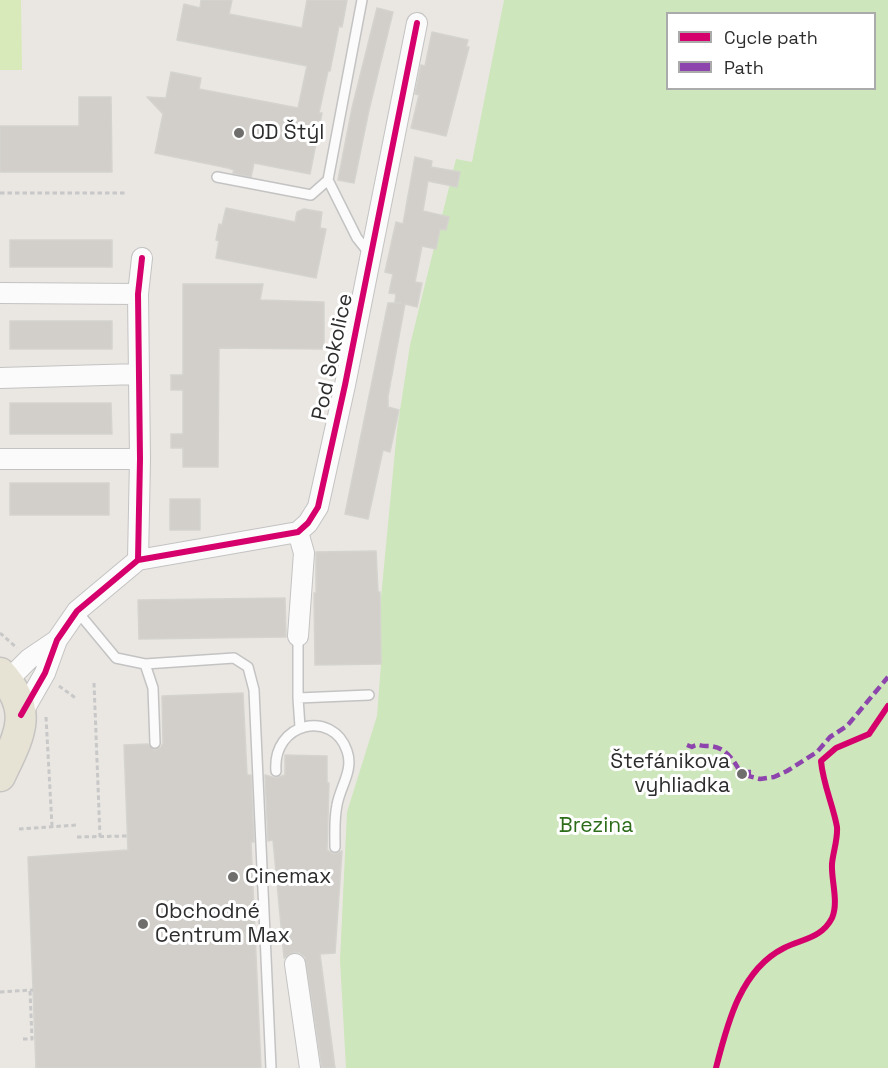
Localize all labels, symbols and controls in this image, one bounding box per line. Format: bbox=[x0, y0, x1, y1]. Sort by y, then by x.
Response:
legend bbox=[666, 12, 876, 90]
text: Cycle path bbox=[724, 26, 818, 49]
text: Path bbox=[724, 56, 764, 79]
place label: OD Štýl bbox=[251, 120, 324, 146]
marker: OD Štýl bbox=[232, 126, 246, 140]
street label: Pod Sokolice bbox=[307, 291, 359, 423]
place label: Štefánikova vyhliadka bbox=[610, 749, 730, 799]
marker: Štefánikova vyhliadka bbox=[735, 767, 749, 781]
park label: Brezina bbox=[559, 813, 633, 839]
place label: Cinemax bbox=[245, 864, 332, 890]
marker: Cinemax bbox=[226, 870, 240, 884]
place label: Obchodné Centrum Max bbox=[155, 899, 290, 949]
marker: Obchodné Centrum Max bbox=[136, 917, 150, 931]

